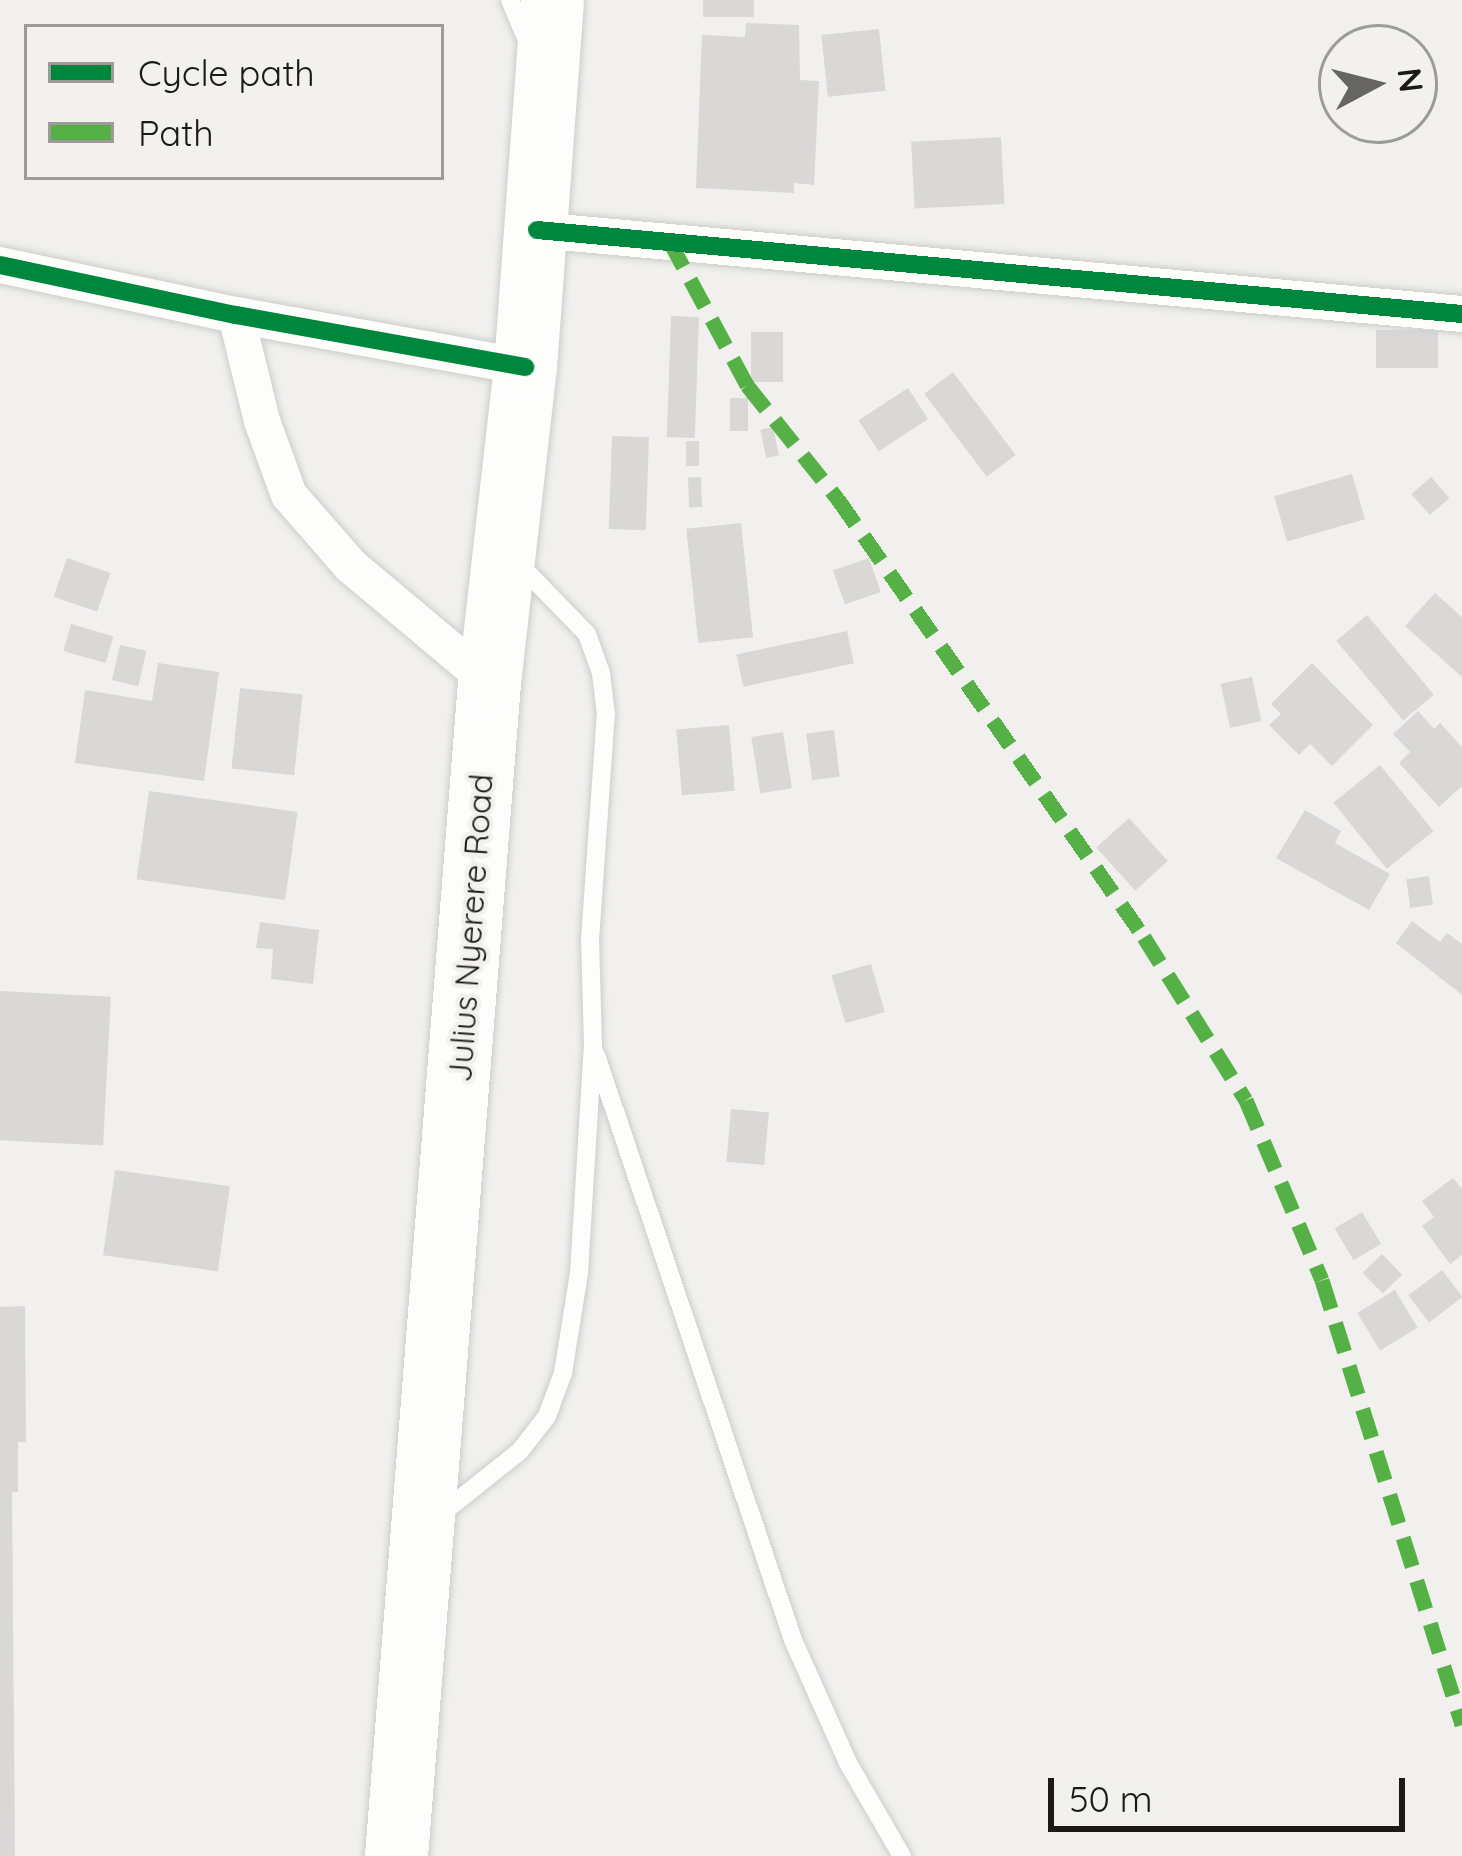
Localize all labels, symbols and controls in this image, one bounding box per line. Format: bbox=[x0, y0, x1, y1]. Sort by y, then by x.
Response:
legend bbox=[24, 24, 444, 180]
north arrow bbox=[1318, 24, 1438, 144]
text: Cycle path bbox=[138, 50, 315, 95]
text: N bbox=[1389, 65, 1433, 94]
text: Path bbox=[138, 110, 214, 155]
street label: Julius Nyerere Road bbox=[439, 773, 501, 1083]
scale bar bbox=[1054, 1754, 1411, 1828]
text: 50 m bbox=[1069, 1776, 1153, 1821]

